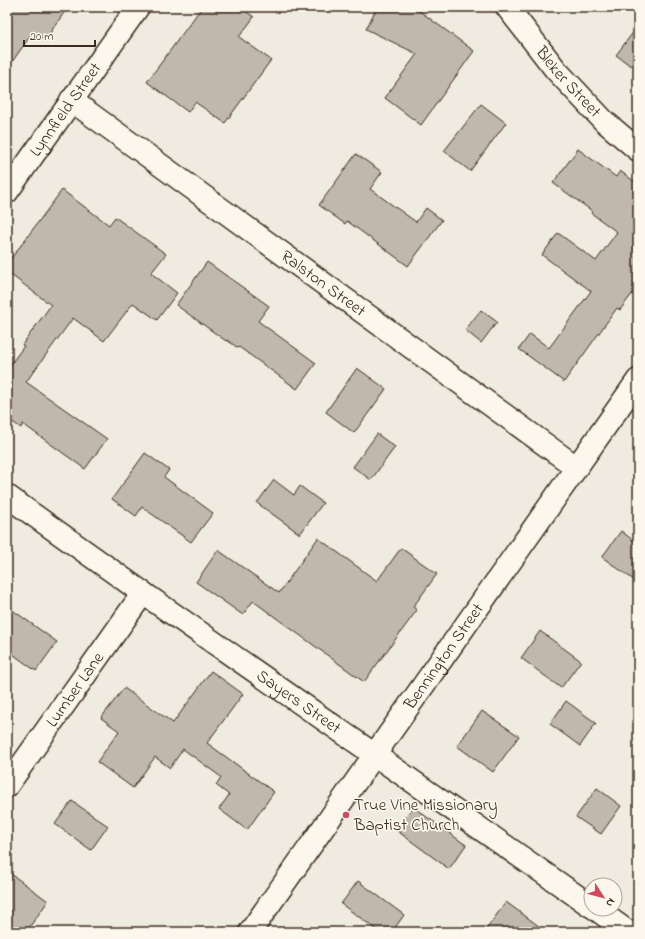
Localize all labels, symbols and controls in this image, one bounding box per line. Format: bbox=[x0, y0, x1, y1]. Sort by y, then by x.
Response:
scale bar bbox=[24, 22, 95, 48]
text: 20 m bbox=[30, 28, 53, 46]
street label: Bleker Street bbox=[529, 40, 607, 123]
street label: Lynnfield Street bbox=[23, 57, 108, 162]
street label: Ralston Street bbox=[276, 244, 371, 323]
street label: Bennington Street bbox=[397, 598, 490, 715]
street label: Lumber Lane bbox=[40, 647, 110, 732]
street label: Sayers Street bbox=[251, 663, 346, 740]
place label: True Vine Missionary Baptist Church bbox=[353, 793, 498, 838]
marker: True Vine Missionary Baptist Church bbox=[341, 810, 351, 820]
north arrow bbox=[583, 877, 623, 917]
text: N bbox=[602, 895, 619, 910]

